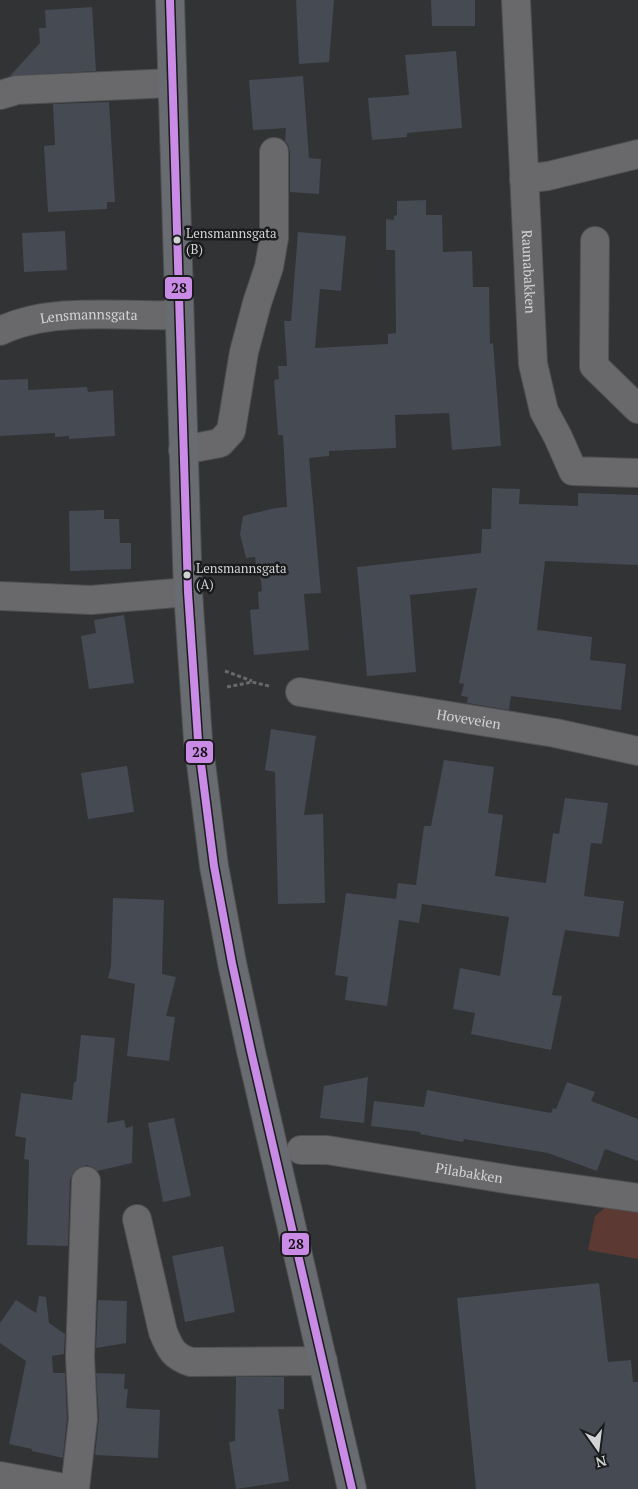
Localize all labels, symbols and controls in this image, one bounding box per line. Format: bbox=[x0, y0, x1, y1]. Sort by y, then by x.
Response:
place label: Lensmannsgata (B) bbox=[186, 224, 277, 258]
street label: Raunabakken bbox=[518, 229, 541, 315]
marker: Lensmannsgata (B) bbox=[172, 235, 182, 245]
line badge: 28 bbox=[164, 276, 193, 300]
text: 28 bbox=[171, 278, 187, 297]
street label: Lensmannsgata bbox=[39, 304, 138, 327]
place label: Lensmannsgata (A) bbox=[196, 559, 287, 593]
marker: Lensmannsgata (A) bbox=[182, 570, 192, 580]
street label: Hoveveien bbox=[435, 704, 503, 733]
line badge: 28 bbox=[185, 740, 214, 764]
text: 28 bbox=[192, 742, 208, 761]
street label: Pilabakken bbox=[434, 1158, 505, 1188]
line badge: 28 bbox=[281, 1232, 310, 1256]
text: 28 bbox=[288, 1234, 304, 1253]
north arrow bbox=[573, 1424, 623, 1474]
text: N bbox=[593, 1452, 609, 1473]

